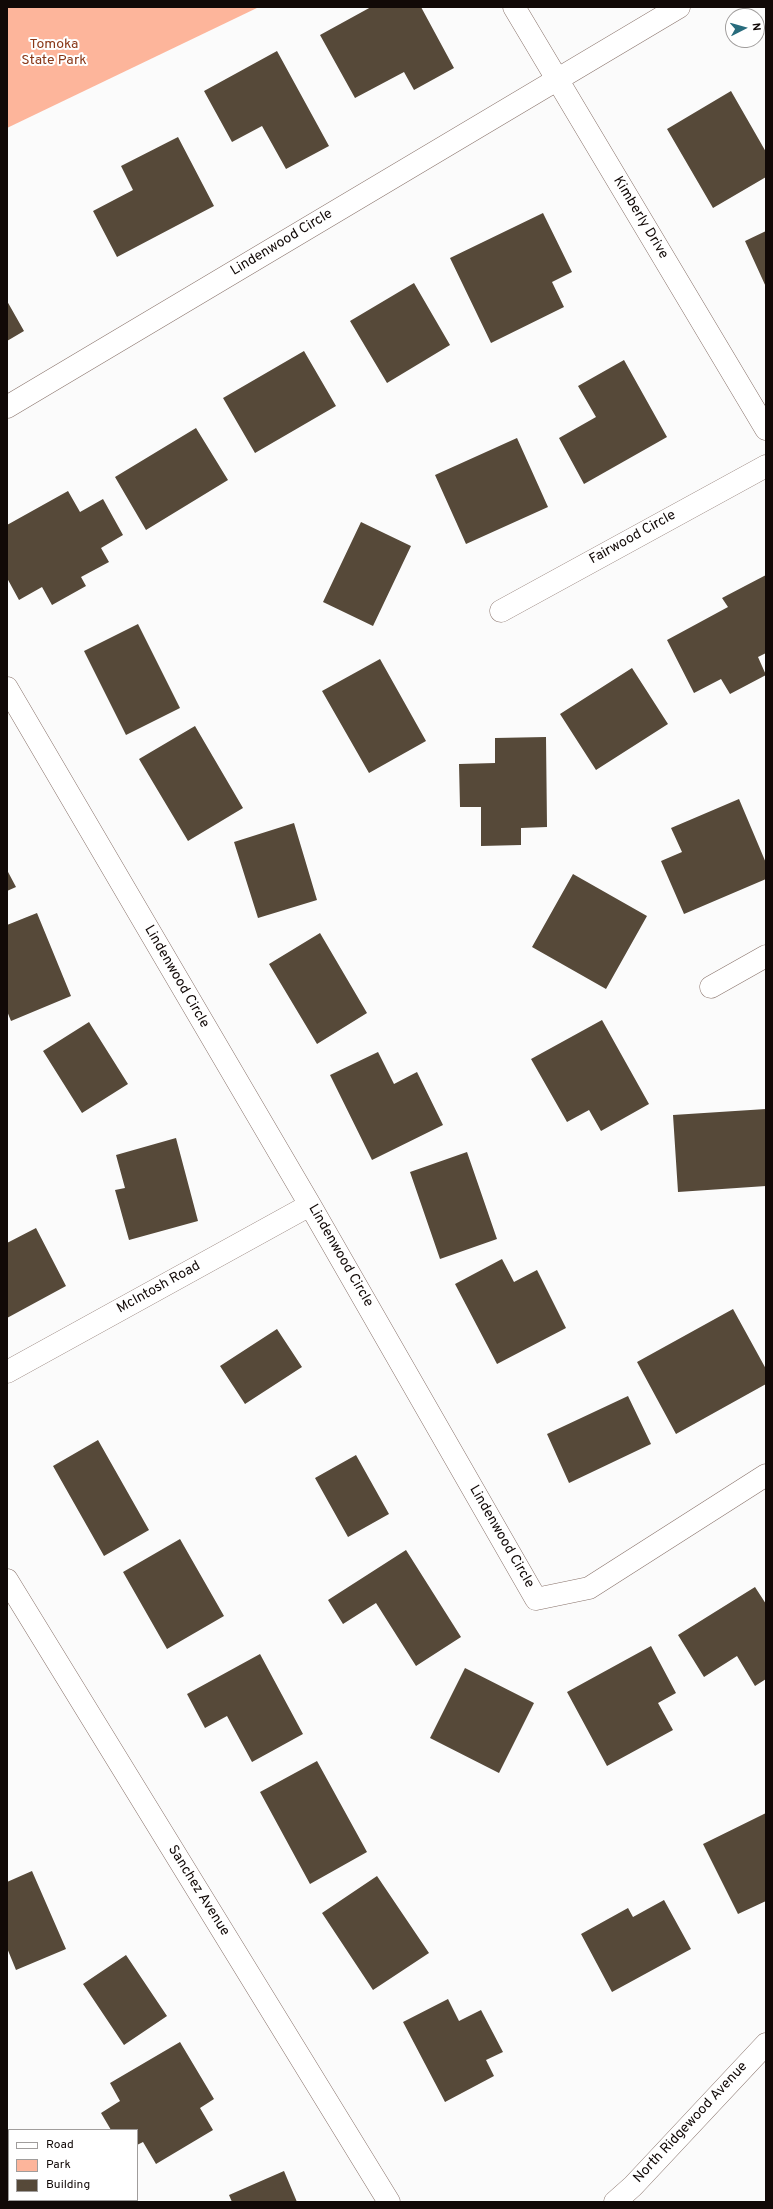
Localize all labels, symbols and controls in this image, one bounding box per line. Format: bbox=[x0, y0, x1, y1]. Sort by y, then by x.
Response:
north arrow bbox=[725, 8, 765, 48]
text: N bbox=[749, 22, 763, 32]
park label: Tomoka State Park bbox=[21, 37, 87, 70]
street label: Kimberly Drive bbox=[609, 174, 671, 262]
street label: Lindenwood Circle bbox=[228, 206, 336, 280]
street label: Fairwood Circle bbox=[587, 507, 679, 569]
street label: Lindenwood Circle bbox=[140, 923, 212, 1031]
street label: Lindenwood Circle bbox=[304, 1202, 376, 1310]
street label: McIntosh Road bbox=[114, 1258, 204, 1318]
street label: Lindenwood Circle bbox=[465, 1483, 537, 1591]
street label: Sanchez Avenue bbox=[163, 1843, 233, 1939]
street label: North Ridgewood Avenue bbox=[631, 2059, 751, 2187]
legend bbox=[8, 2129, 138, 2201]
text: Road bbox=[46, 2137, 74, 2153]
text: Park bbox=[46, 2157, 71, 2173]
text: Building bbox=[46, 2177, 90, 2193]

